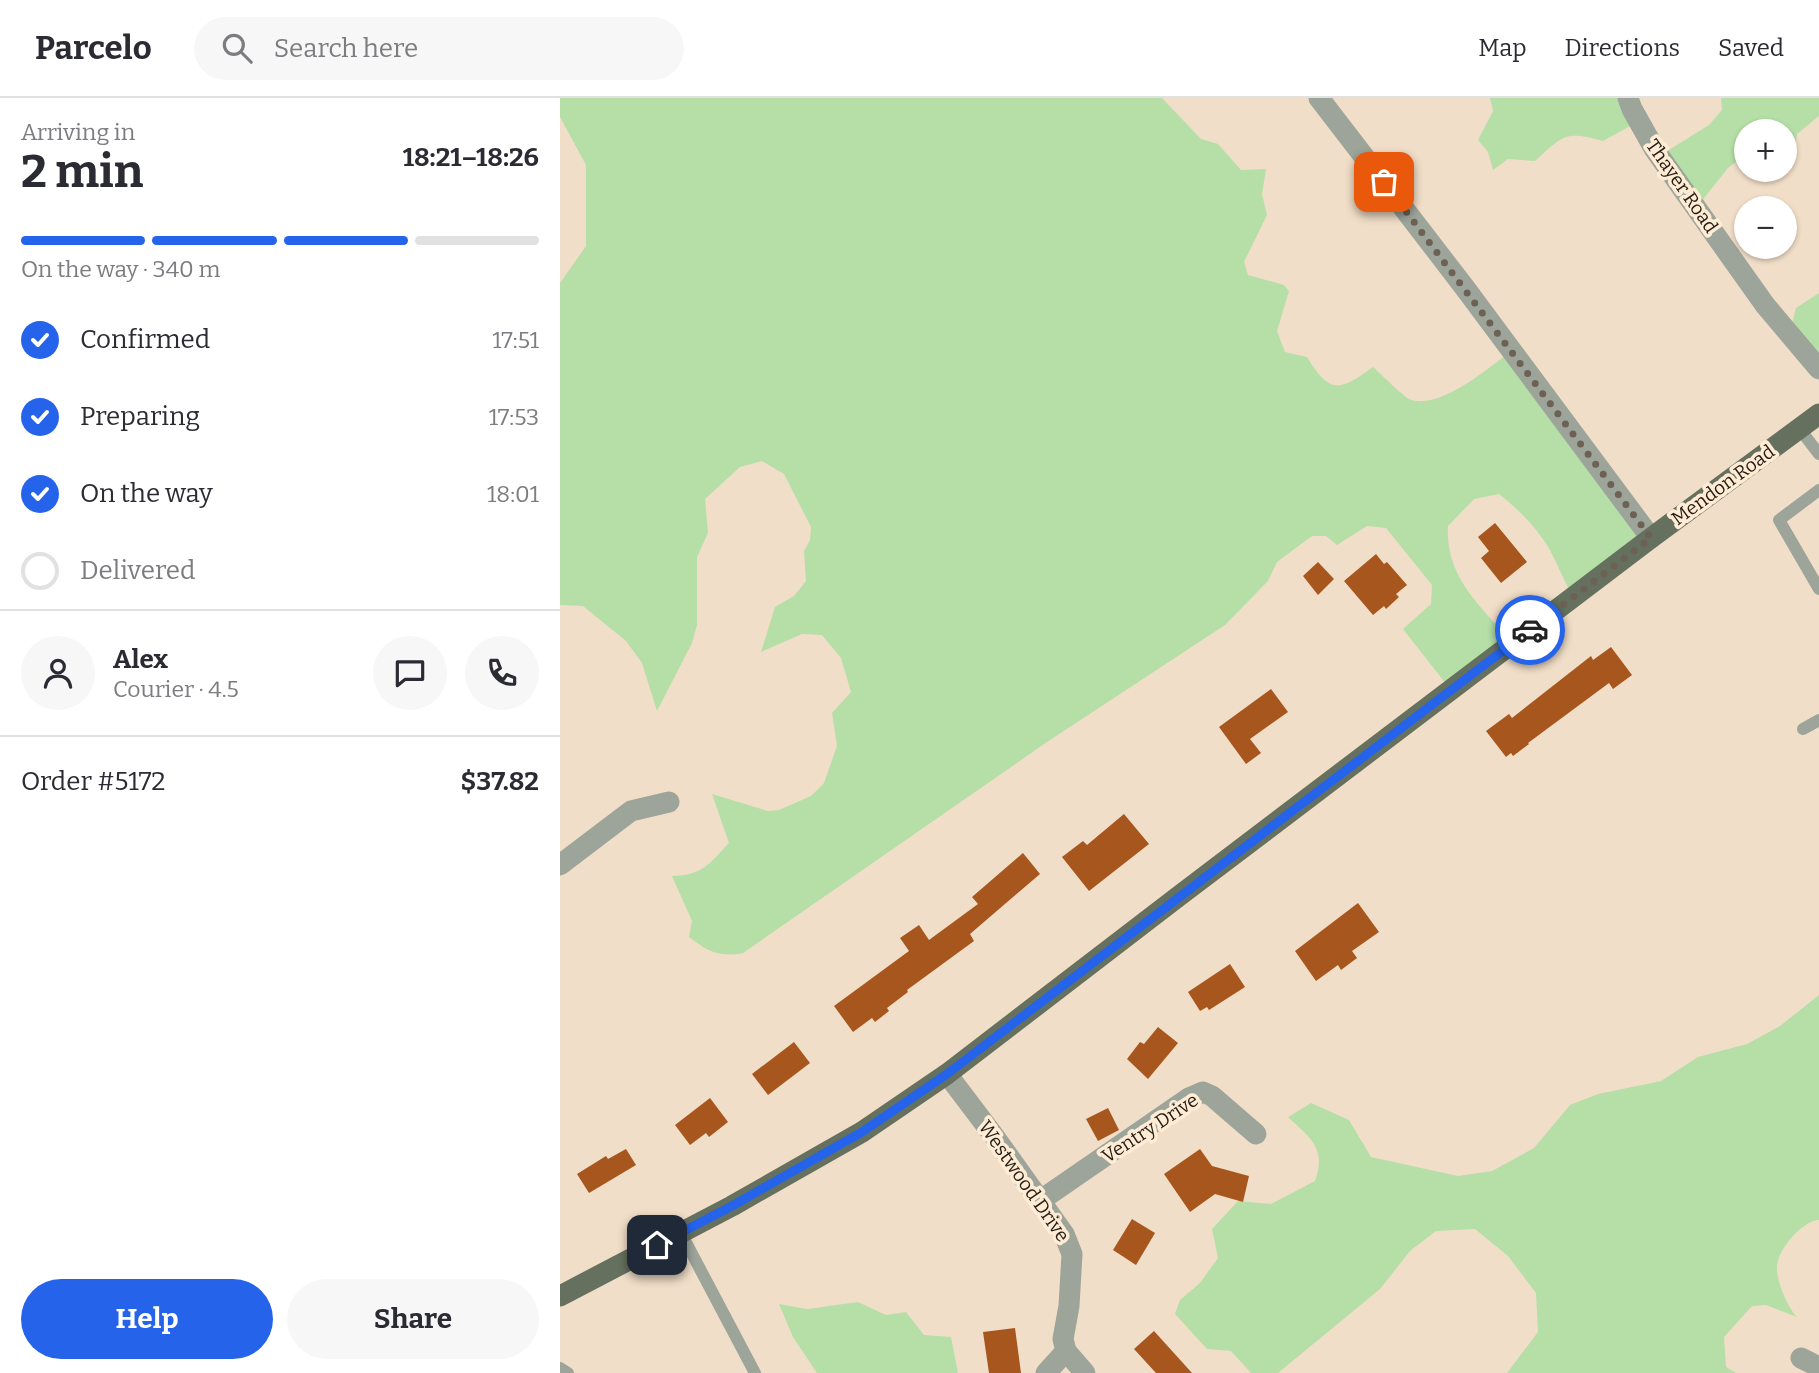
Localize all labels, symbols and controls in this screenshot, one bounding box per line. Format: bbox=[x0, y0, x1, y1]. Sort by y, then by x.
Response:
search box bbox=[194, 17, 684, 80]
text: Parcelo bbox=[35, 28, 152, 68]
icon: search bbox=[218, 29, 256, 67]
text: Search here bbox=[274, 33, 418, 64]
text: Map bbox=[1478, 34, 1527, 62]
text: Directions bbox=[1565, 34, 1680, 62]
text: Saved bbox=[1718, 34, 1784, 62]
text: Arriving in bbox=[21, 118, 135, 146]
map controls bbox=[1734, 119, 1797, 259]
button: + bbox=[1734, 119, 1797, 182]
street label: Thayer Road bbox=[1641, 135, 1723, 237]
text: 18:21–18:26 bbox=[403, 142, 539, 173]
text: 2 min bbox=[21, 144, 143, 199]
pin bbox=[1354, 152, 1414, 212]
icon: bag bbox=[1365, 163, 1403, 201]
button: − bbox=[1734, 196, 1797, 259]
text: On the way · 340 m bbox=[21, 255, 220, 283]
icon: check bbox=[21, 321, 59, 359]
text: Confirmed bbox=[80, 324, 210, 355]
text: 17:51 bbox=[492, 326, 539, 354]
icon: check bbox=[21, 398, 59, 436]
text: Preparing bbox=[80, 401, 200, 432]
text: 17:53 bbox=[489, 403, 539, 431]
street label: Mendon Road bbox=[1667, 440, 1779, 530]
icon: check bbox=[21, 475, 59, 513]
text: On the way bbox=[80, 478, 213, 509]
text: 18:01 bbox=[487, 480, 539, 508]
text: Delivered bbox=[80, 555, 195, 586]
courier bbox=[1495, 595, 1565, 665]
icon: car bbox=[1511, 611, 1549, 649]
button: person bbox=[21, 636, 95, 710]
button: chat bbox=[373, 636, 447, 710]
button: phone bbox=[465, 636, 539, 710]
text: Alex bbox=[113, 644, 168, 675]
text: Courier · 4.5 bbox=[113, 675, 239, 703]
text: Order #5172 bbox=[21, 766, 165, 797]
text: $37.82 bbox=[461, 766, 539, 797]
street label: Ventry Drive bbox=[1097, 1088, 1203, 1168]
street label: Westwood Drive bbox=[974, 1116, 1074, 1246]
pin bbox=[627, 1215, 687, 1275]
icon: home bbox=[638, 1226, 676, 1264]
button: Help bbox=[21, 1279, 273, 1359]
button: Share bbox=[287, 1279, 539, 1359]

